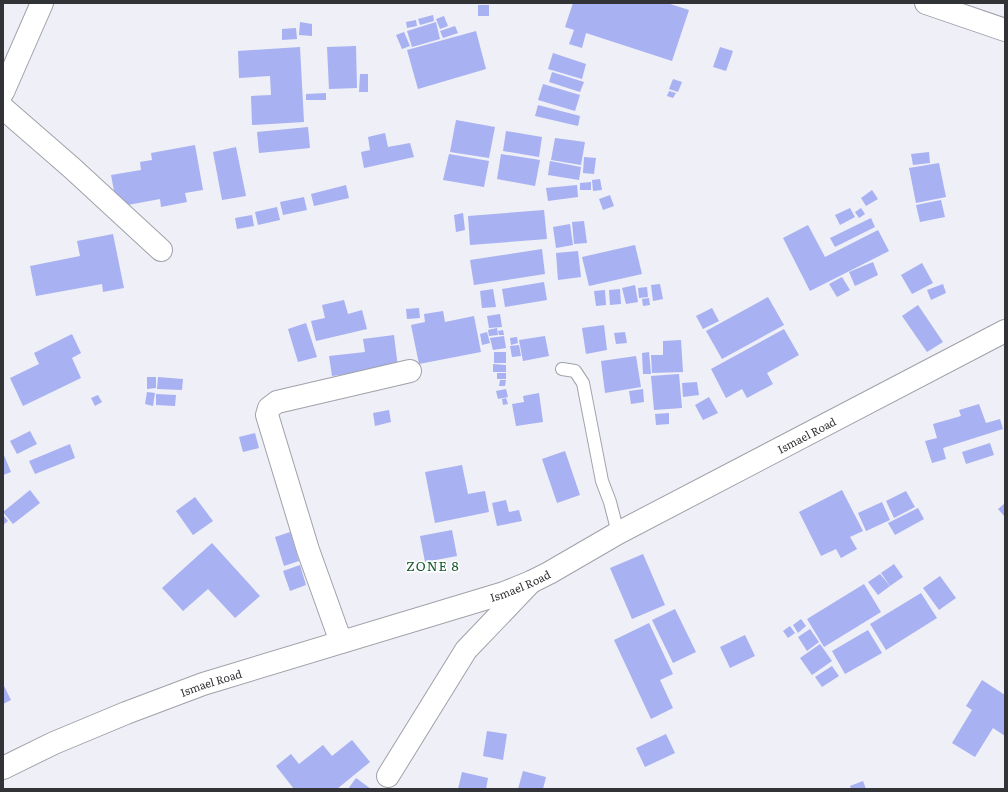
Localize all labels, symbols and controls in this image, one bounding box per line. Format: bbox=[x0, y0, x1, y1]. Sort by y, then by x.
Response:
street label: Ismael Road bbox=[774, 413, 839, 457]
district label: ZONE 8 bbox=[406, 556, 460, 575]
street label: Ismael Road bbox=[488, 566, 553, 605]
street label: Ismael Road bbox=[178, 665, 244, 700]

